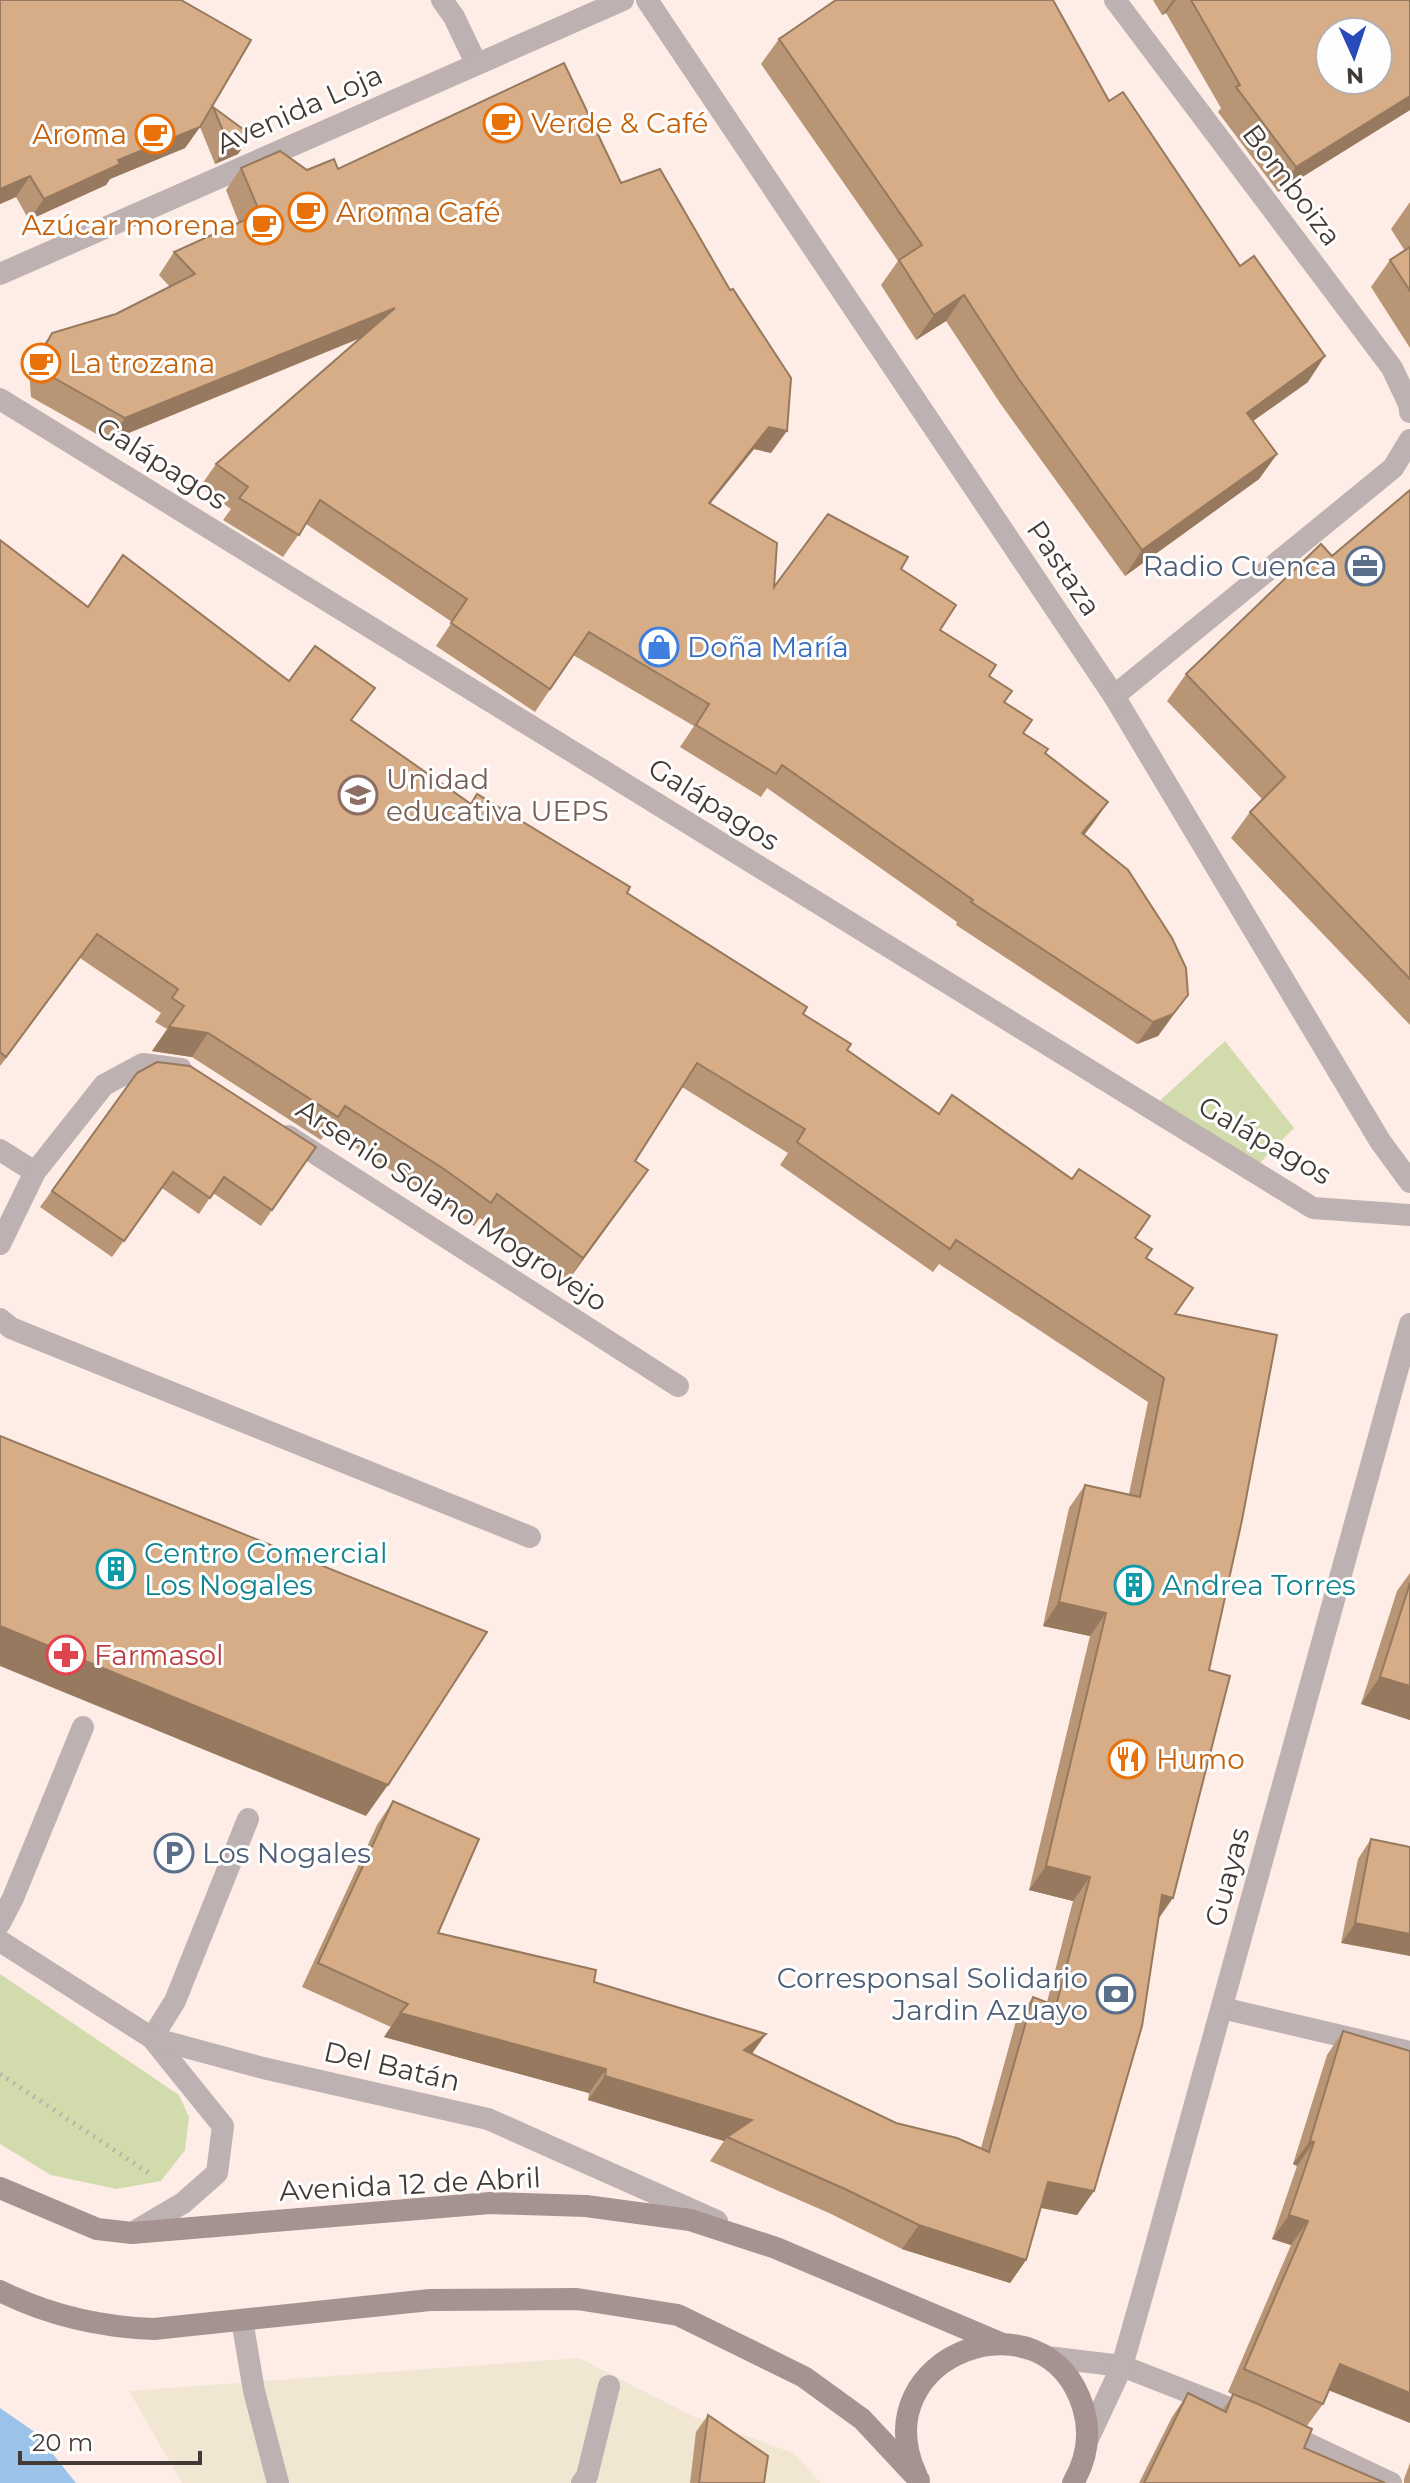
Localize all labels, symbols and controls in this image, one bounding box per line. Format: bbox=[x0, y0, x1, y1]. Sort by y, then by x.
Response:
north arrow bbox=[1314, 16, 1394, 96]
street label: Avenida Loja bbox=[211, 57, 387, 161]
text: N bbox=[1345, 62, 1365, 89]
cafe icon: Verde & Café bbox=[482, 102, 524, 144]
place label: Verde & Café bbox=[531, 106, 708, 140]
cafe icon: Aroma bbox=[134, 113, 176, 155]
place label: Aroma bbox=[32, 117, 127, 151]
street label: Bomboiza bbox=[1235, 118, 1349, 252]
cafe icon: Aroma Café bbox=[287, 191, 329, 233]
place label: Aroma Café bbox=[336, 195, 500, 229]
cafe icon: Azúcar morena bbox=[243, 204, 285, 246]
place label: Azúcar morena bbox=[21, 208, 236, 242]
cafe icon: La trozana bbox=[20, 342, 62, 384]
place label: La trozana bbox=[69, 346, 215, 380]
street label: Galápagos bbox=[90, 409, 234, 517]
street label: Pastaza bbox=[1020, 514, 1108, 622]
office icon: Radio Cuenca bbox=[1344, 545, 1386, 587]
place label: Radio Cuenca bbox=[1143, 549, 1337, 583]
shop icon: Doña María bbox=[638, 626, 680, 668]
place label: Doña María bbox=[687, 630, 849, 664]
street label: Galápagos bbox=[642, 750, 786, 858]
place label: Unidad educativa UEPS bbox=[386, 762, 609, 828]
school or university icon: Unidad educativa UEPS bbox=[337, 774, 379, 816]
street label: Galápagos bbox=[1192, 1088, 1338, 1192]
street label: Arsenio Solano Mogrovejo bbox=[290, 1092, 614, 1318]
place label: Centro Comercial Los Nogales bbox=[144, 1536, 388, 1602]
building icon: Centro Comercial Los Nogales bbox=[95, 1548, 137, 1590]
building icon: Andrea Torres bbox=[1113, 1564, 1155, 1606]
place label: Andrea Torres bbox=[1162, 1568, 1356, 1602]
pharmacy icon: Farmasol bbox=[45, 1634, 87, 1676]
place label: Farmasol bbox=[94, 1638, 224, 1672]
restaurant icon: Humo bbox=[1107, 1738, 1149, 1780]
place label: Humo bbox=[1156, 1742, 1245, 1776]
street label: Guayas bbox=[1197, 1824, 1257, 1930]
parking icon: Los Nogales bbox=[153, 1832, 195, 1874]
place label: Los Nogales bbox=[202, 1836, 371, 1870]
place label: Corresponsal Solidario Jardin Azuayo bbox=[777, 1961, 1088, 2027]
bank icon: Corresponsal Solidario Jardin Azuayo bbox=[1095, 1973, 1137, 2015]
street label: Del Batán bbox=[321, 2034, 463, 2098]
street label: Avenida 12 de Abril bbox=[278, 2160, 542, 2208]
scale bar bbox=[20, 2415, 200, 2465]
text: 20 m bbox=[32, 2428, 93, 2457]

